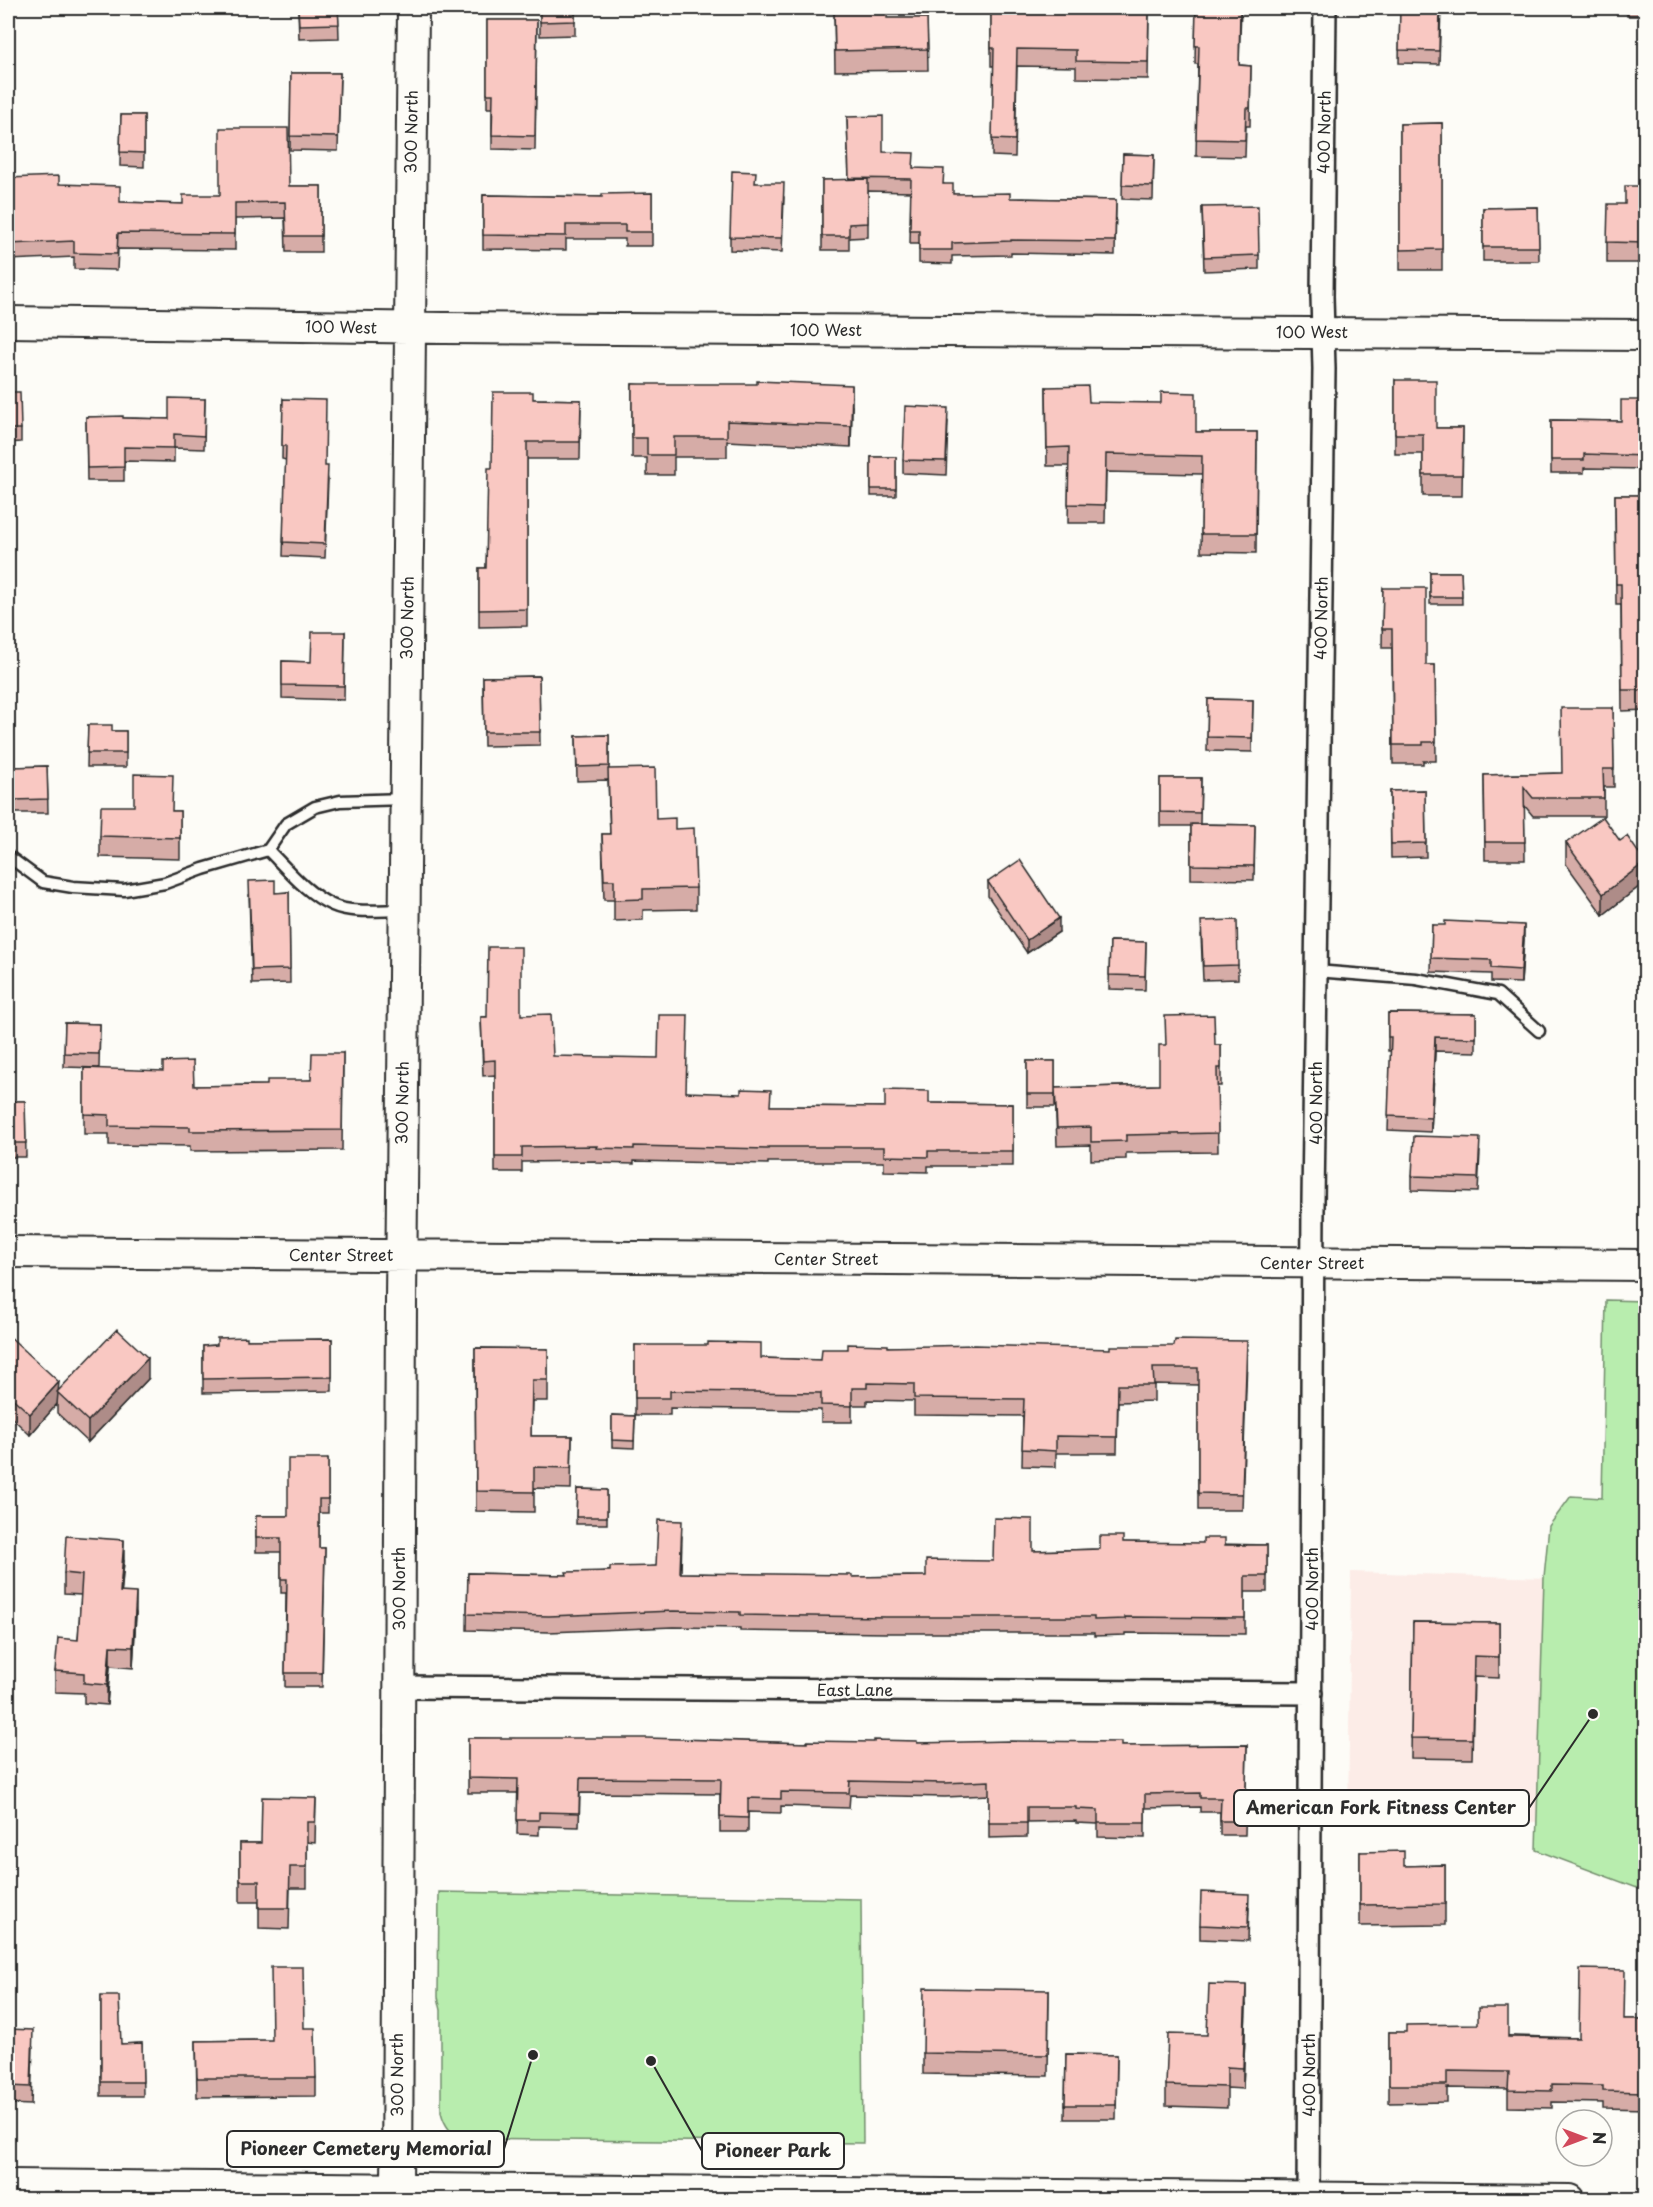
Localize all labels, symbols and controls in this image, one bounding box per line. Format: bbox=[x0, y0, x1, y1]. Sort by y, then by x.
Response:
street label: 300 North bbox=[397, 90, 423, 174]
street label: 400 North bbox=[1310, 90, 1336, 174]
street label: 100 West bbox=[305, 313, 377, 339]
street label: 100 West bbox=[790, 317, 862, 341]
street label: 100 West bbox=[1276, 319, 1348, 343]
street label: 300 North bbox=[393, 576, 419, 660]
street label: 400 North bbox=[1307, 576, 1333, 660]
street label: 300 North bbox=[388, 1061, 414, 1145]
street label: 400 North bbox=[1303, 1061, 1327, 1145]
street label: Center Street bbox=[289, 1242, 394, 1266]
street label: Center Street bbox=[774, 1246, 879, 1270]
street label: Center Street bbox=[1260, 1250, 1365, 1274]
street label: 300 North bbox=[386, 1547, 410, 1631]
street label: 400 North bbox=[1299, 1547, 1323, 1631]
street label: East Lane bbox=[817, 1677, 893, 1701]
callout: American Fork Fitness Center bbox=[1234, 1790, 1529, 1826]
text: American Fork Fitness Center bbox=[1245, 1793, 1517, 1820]
street label: 300 North bbox=[384, 2033, 408, 2117]
street label: 400 North bbox=[1296, 2033, 1320, 2117]
north arrow bbox=[1554, 2108, 1614, 2168]
callout: Pioneer Cemetery Memorial bbox=[227, 2131, 504, 2167]
text: N bbox=[1588, 2132, 1612, 2144]
callout: Pioneer Park bbox=[702, 2133, 844, 2169]
text: Pioneer Cemetery Memorial bbox=[240, 2134, 492, 2161]
text: Pioneer Park bbox=[715, 2136, 831, 2163]

